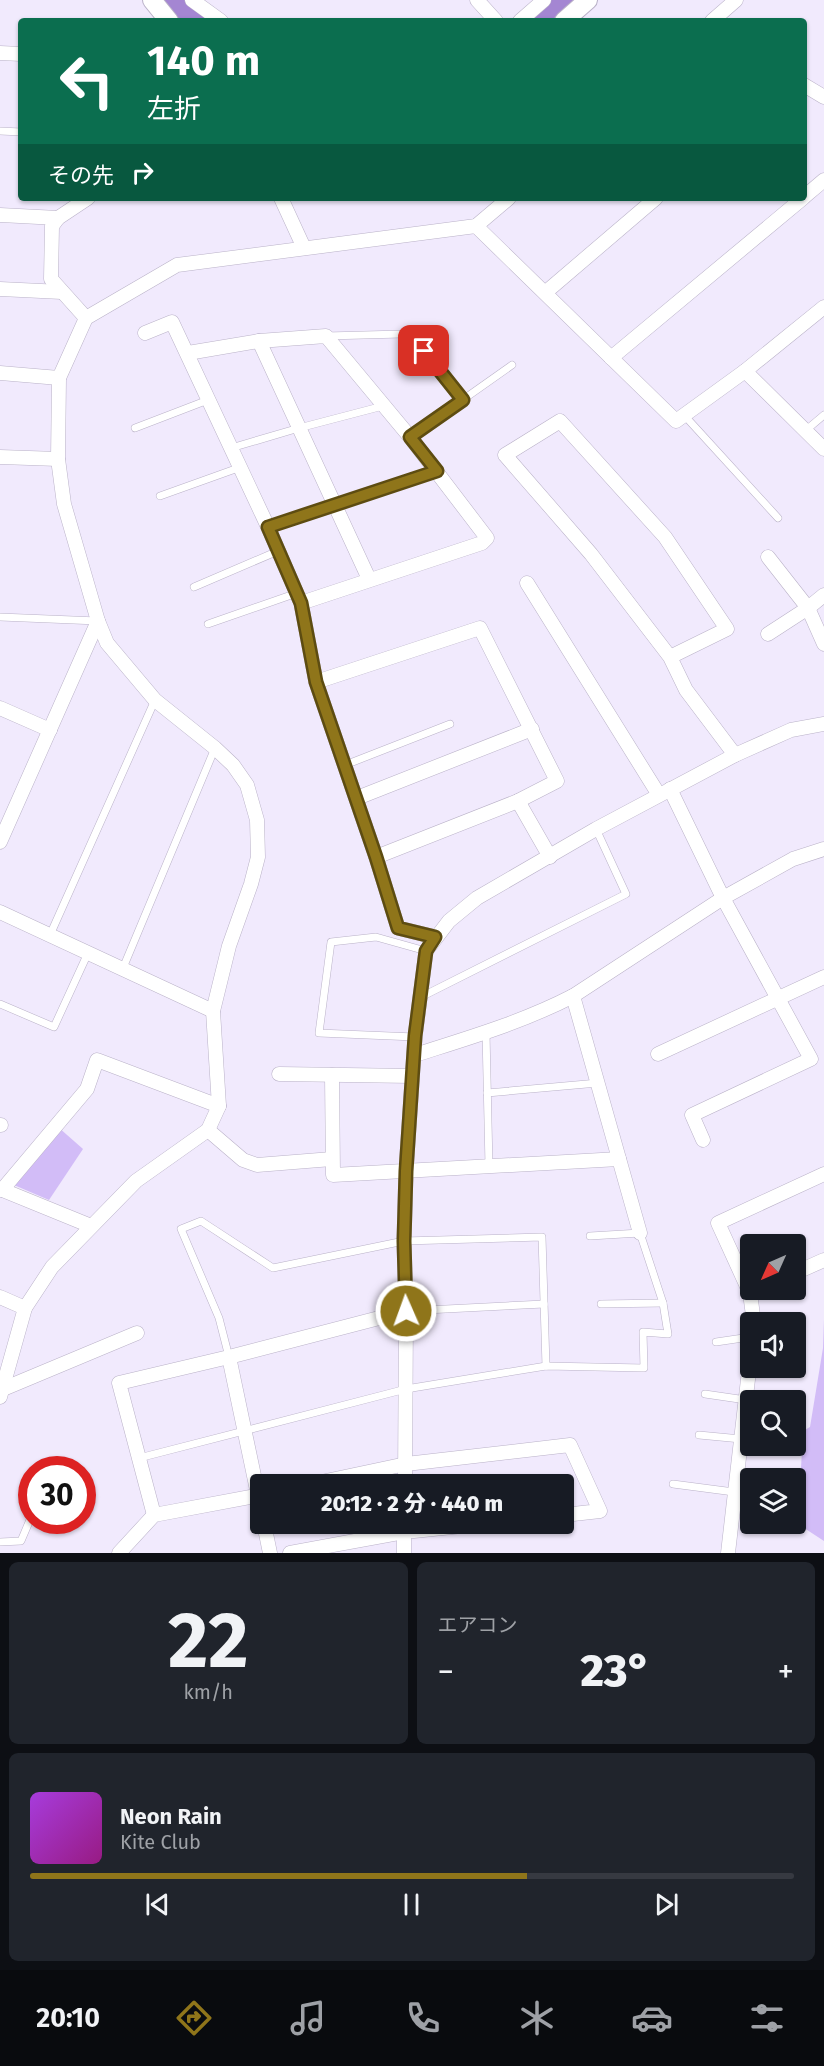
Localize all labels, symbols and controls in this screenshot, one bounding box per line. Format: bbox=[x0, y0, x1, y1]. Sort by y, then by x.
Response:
text: 140 m bbox=[147, 36, 260, 86]
icon: left bbox=[48, 42, 126, 120]
text: 左折 bbox=[147, 93, 201, 125]
icon: right bbox=[126, 156, 159, 189]
text: その先 bbox=[48, 162, 114, 189]
pin bbox=[398, 325, 449, 376]
icon: arrive bbox=[407, 334, 440, 367]
north arrow bbox=[740, 1234, 806, 1300]
map controls bbox=[740, 1234, 806, 1534]
position arrow bbox=[374, 1279, 438, 1343]
button: sound bbox=[740, 1312, 806, 1378]
button: search bbox=[740, 1390, 806, 1456]
speed limit sign: 30 bbox=[18, 1456, 96, 1534]
button: layers bbox=[740, 1468, 806, 1534]
text: 20:12 · 2 分 · 440 m bbox=[321, 1490, 503, 1517]
text: 22 bbox=[168, 1594, 249, 1688]
text: エアコン bbox=[438, 1613, 518, 1637]
text: 23° bbox=[581, 1644, 651, 1698]
text: − bbox=[438, 1652, 454, 1692]
text: + bbox=[778, 1652, 794, 1692]
text: km/h bbox=[184, 1680, 233, 1704]
text: Neon Rain bbox=[120, 1803, 222, 1830]
text: Kite Club bbox=[120, 1830, 201, 1854]
icon: previous bbox=[141, 1888, 174, 1921]
icon: pause bbox=[395, 1888, 428, 1921]
icon: next bbox=[650, 1888, 683, 1921]
icon: directions bbox=[173, 1997, 215, 2039]
icon: music bbox=[287, 1997, 329, 2039]
icon: phone bbox=[402, 1997, 444, 2039]
icon: climate bbox=[516, 1997, 558, 2039]
icon: car bbox=[631, 1997, 673, 2039]
icon: filters bbox=[746, 1997, 788, 2039]
text: 20:10 bbox=[36, 2002, 100, 2034]

